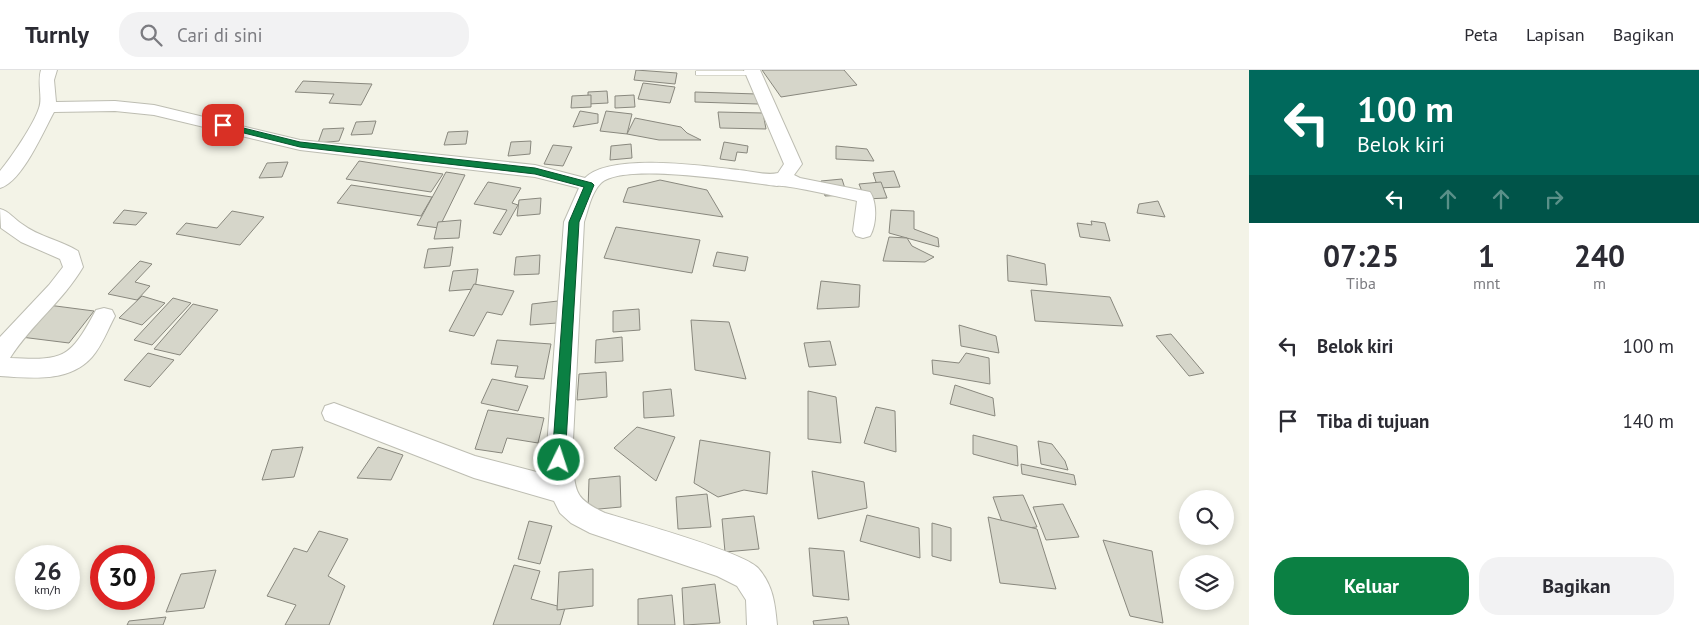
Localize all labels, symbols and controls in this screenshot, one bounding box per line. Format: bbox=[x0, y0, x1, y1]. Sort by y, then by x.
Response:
search box bbox=[119, 12, 469, 57]
text: Turnly bbox=[25, 19, 89, 50]
icon: search bbox=[137, 21, 165, 49]
text: Cari di sini bbox=[177, 23, 263, 47]
text: Peta bbox=[1464, 23, 1498, 46]
text: Lapisan bbox=[1526, 23, 1585, 46]
text: Bagikan bbox=[1613, 23, 1674, 46]
text: 100 m bbox=[1357, 86, 1454, 132]
icon: left bbox=[1274, 90, 1339, 155]
pin bbox=[202, 104, 244, 146]
icon: arrive bbox=[209, 111, 237, 139]
text: Belok kiri bbox=[1357, 130, 1445, 158]
icon: left bbox=[1381, 185, 1409, 213]
icon: ahead bbox=[1434, 185, 1462, 213]
icon: ahead bbox=[1487, 185, 1515, 213]
icon: right bbox=[1540, 185, 1568, 213]
text: 07:25 bbox=[1323, 236, 1399, 275]
text: 1 bbox=[1478, 236, 1495, 275]
text: 240 bbox=[1574, 236, 1625, 275]
text: Tiba bbox=[1346, 273, 1376, 293]
text: mnt bbox=[1473, 273, 1500, 293]
text: m bbox=[1593, 273, 1606, 293]
icon: left bbox=[1274, 332, 1302, 360]
text: Belok kiri bbox=[1317, 334, 1393, 358]
text: 100 m bbox=[1622, 334, 1674, 358]
icon: arrive bbox=[1274, 407, 1302, 435]
text: Tiba di tujuan bbox=[1317, 409, 1429, 433]
text: 140 m bbox=[1622, 409, 1674, 433]
position arrow bbox=[532, 433, 584, 485]
map controls bbox=[1179, 490, 1234, 610]
button: search bbox=[1179, 490, 1234, 545]
speed limit sign: 30 bbox=[90, 545, 155, 610]
text: 26 bbox=[33, 555, 62, 587]
button: layers bbox=[1179, 555, 1234, 610]
button: Keluar bbox=[1274, 557, 1469, 615]
button: Bagikan bbox=[1479, 557, 1674, 615]
text: km/h bbox=[34, 582, 61, 597]

